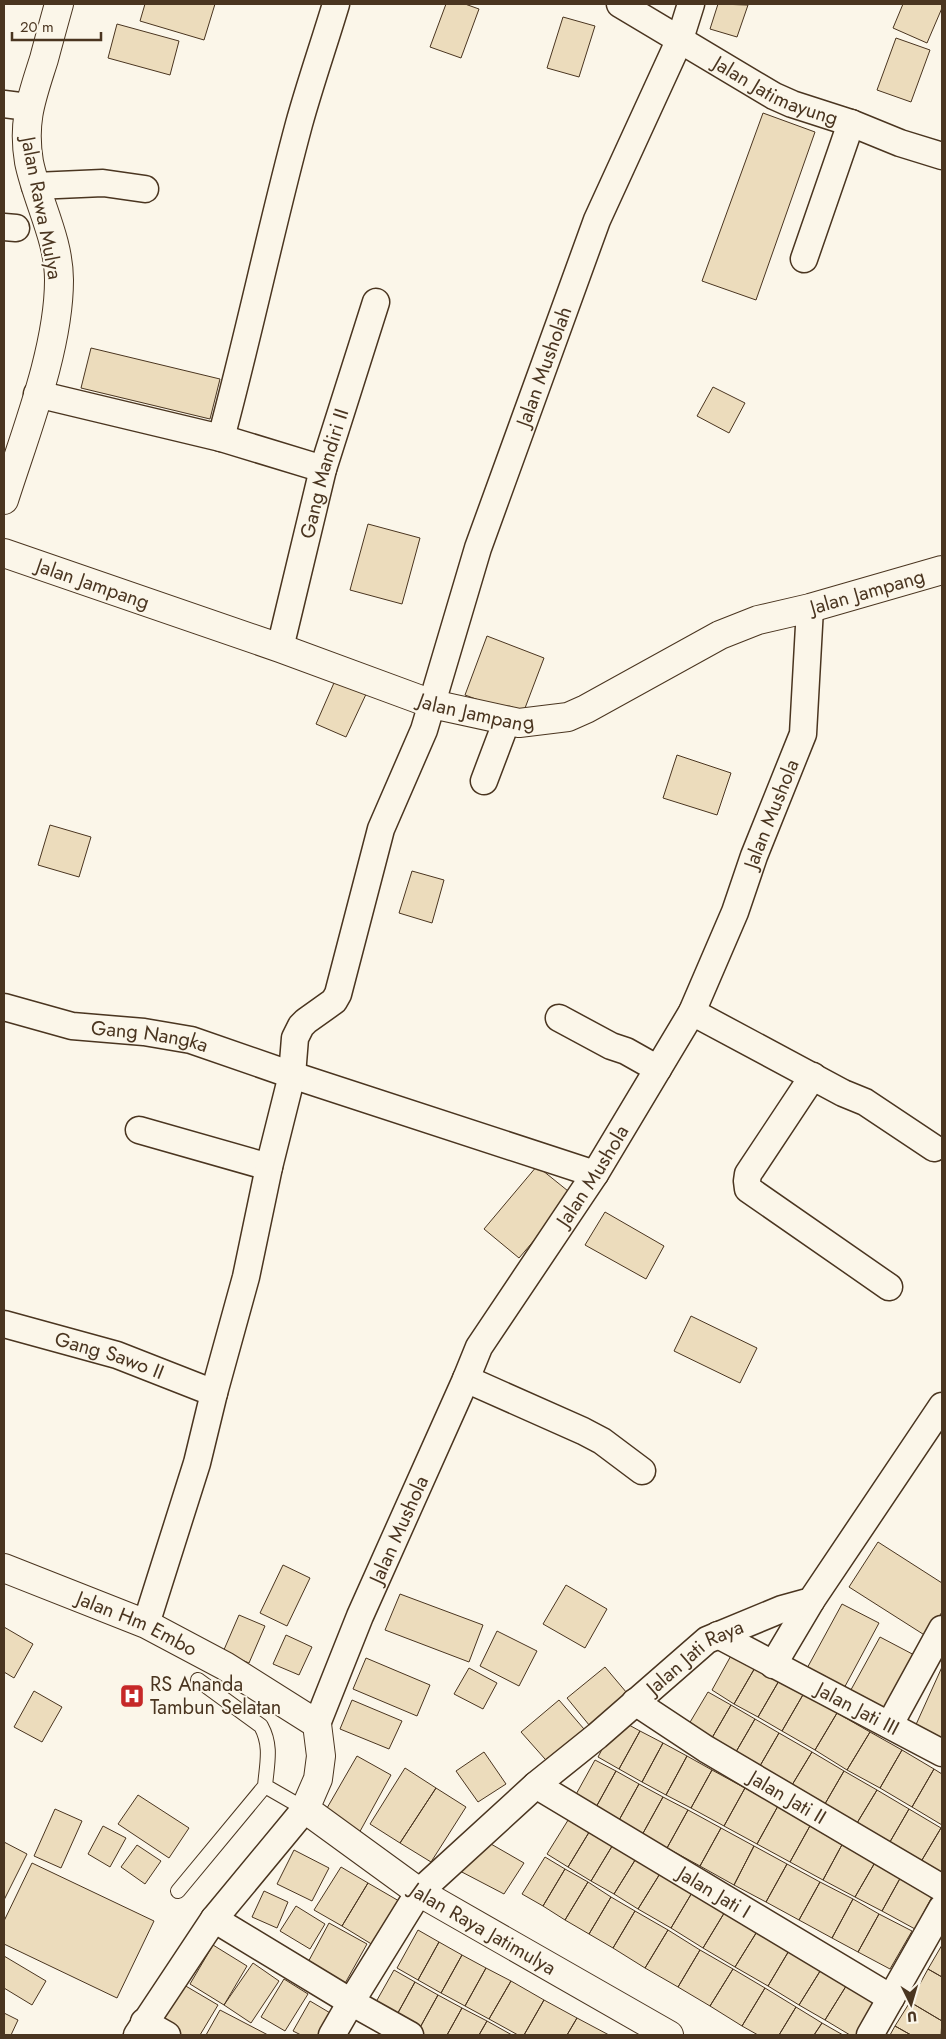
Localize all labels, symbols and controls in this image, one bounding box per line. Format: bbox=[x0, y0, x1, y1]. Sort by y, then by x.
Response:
scale bar bbox=[12, 10, 101, 42]
text: 20 m bbox=[20, 16, 54, 38]
street label: Jalan Jatimayung bbox=[705, 47, 842, 133]
street label: Jalan Rawa Mulya bbox=[13, 131, 70, 282]
street label: Jalan Musholah bbox=[508, 302, 579, 434]
street label: Gang Mandiri II bbox=[293, 405, 356, 542]
street label: Jalan Jampang bbox=[29, 550, 153, 617]
street label: Jalan Jampang bbox=[804, 562, 928, 623]
street label: Jalan Jampang bbox=[411, 685, 536, 738]
street label: Jalan Mushola bbox=[736, 755, 806, 875]
street label: Gang Nangka bbox=[90, 1014, 212, 1060]
street label: Jalan Mushola bbox=[548, 1120, 636, 1235]
street label: Gang Sawo II bbox=[51, 1325, 168, 1387]
street label: Jalan Mushola bbox=[361, 1471, 436, 1591]
street label: Jalan Hm Embo bbox=[69, 1583, 202, 1664]
street label: Jalan Jati Raya bbox=[638, 1612, 748, 1704]
place label: RS Ananda Tambun Selatan bbox=[150, 1670, 281, 1722]
street label: Jalan Jati III bbox=[808, 1674, 904, 1743]
hospital icon: RS Ananda Tambun Selatan bbox=[119, 1683, 145, 1709]
street label: Jalan Jati II bbox=[741, 1762, 832, 1832]
street label: Jalan Jati I bbox=[670, 1858, 756, 1926]
street label: Jalan Raya Jatimulya bbox=[401, 1874, 561, 1982]
north arrow bbox=[886, 1979, 936, 2029]
text: U bbox=[906, 2007, 918, 2027]

